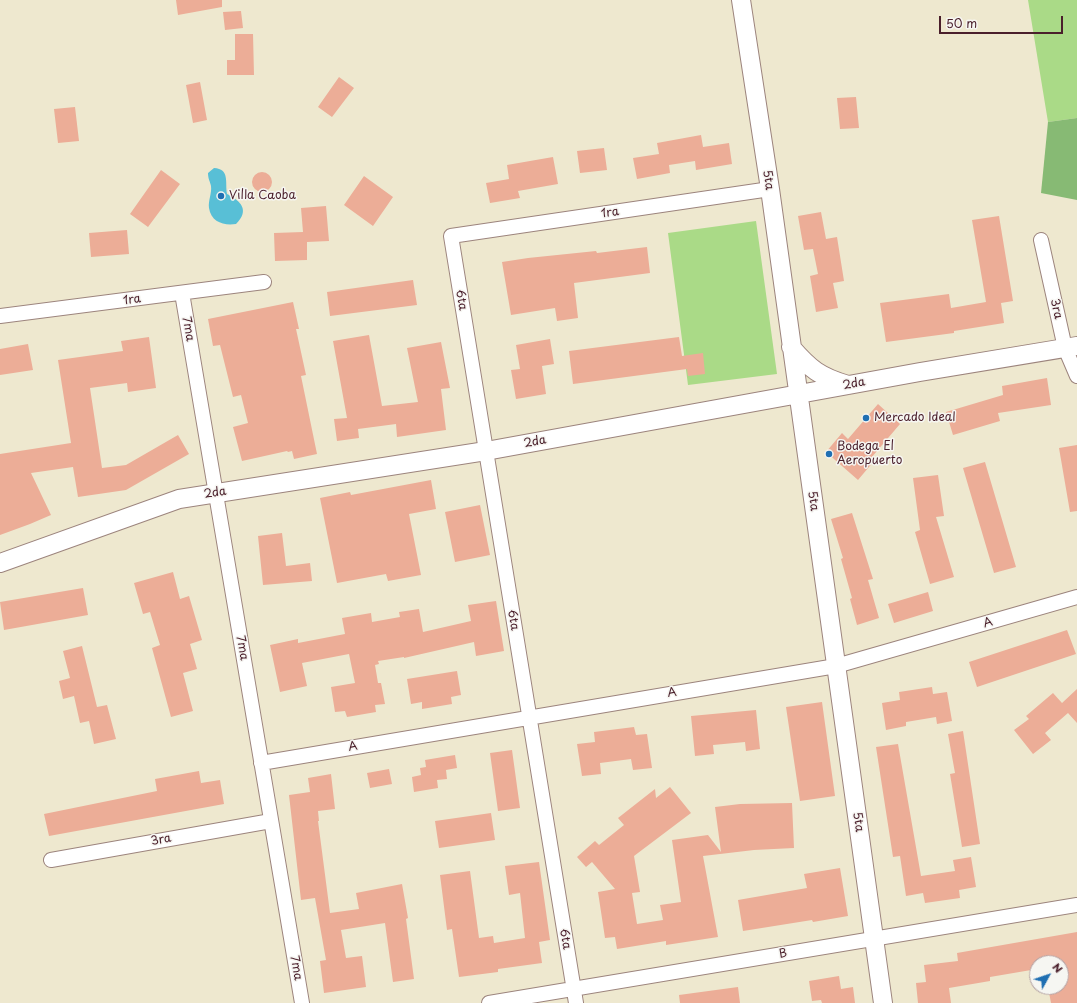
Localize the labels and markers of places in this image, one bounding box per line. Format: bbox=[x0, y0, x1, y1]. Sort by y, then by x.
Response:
place label: Villa Caoba bbox=[229, 189, 296, 203]
marker: Villa Caoba bbox=[216, 191, 226, 201]
place label: Mercado Ideal bbox=[874, 411, 956, 425]
marker: Mercado Ideal bbox=[861, 413, 871, 423]
place label: Bodega El Aeropuerto bbox=[837, 440, 902, 468]
marker: Bodega El Aeropuerto bbox=[824, 449, 834, 459]

